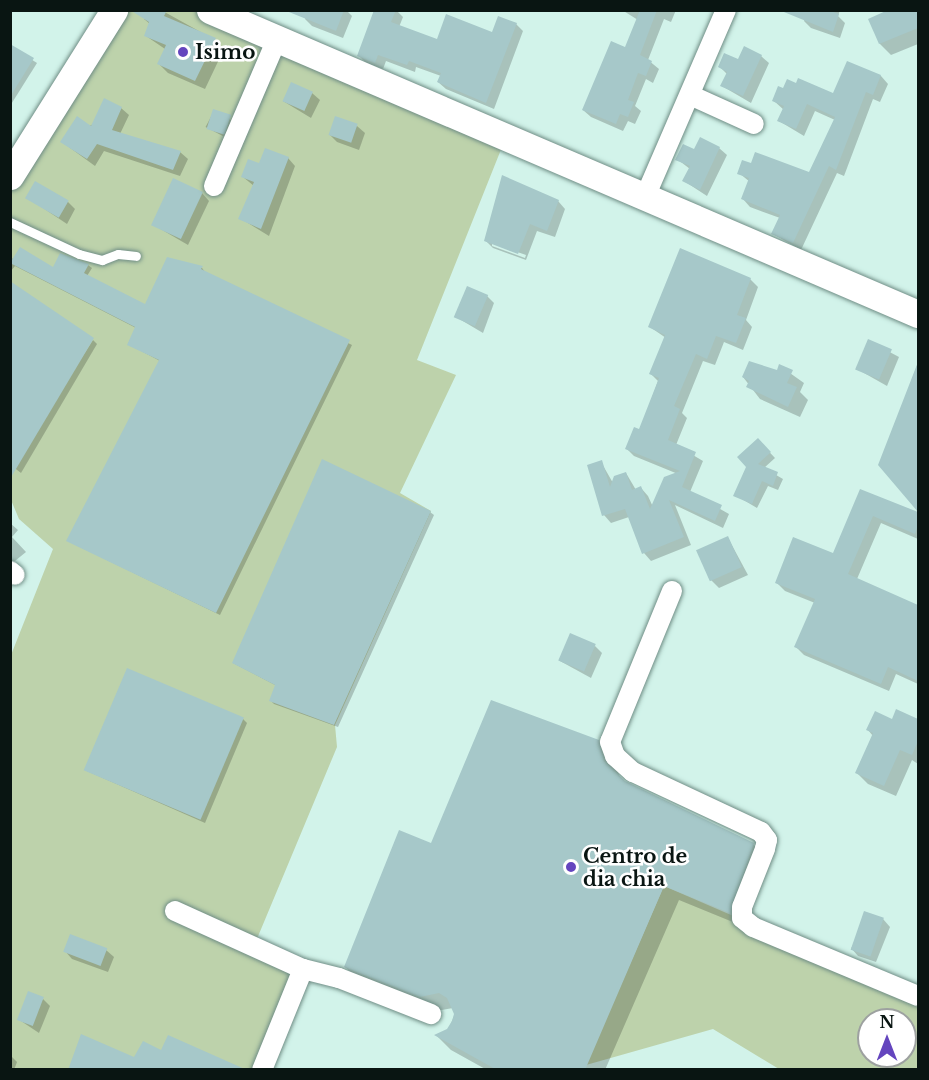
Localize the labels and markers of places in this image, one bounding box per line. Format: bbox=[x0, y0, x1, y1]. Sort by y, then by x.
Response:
place label: Isimo bbox=[195, 40, 255, 64]
marker: Isimo bbox=[176, 45, 190, 59]
place label: Centro de dia chia bbox=[583, 844, 687, 891]
marker: Centro de dia chia bbox=[564, 860, 578, 874]

